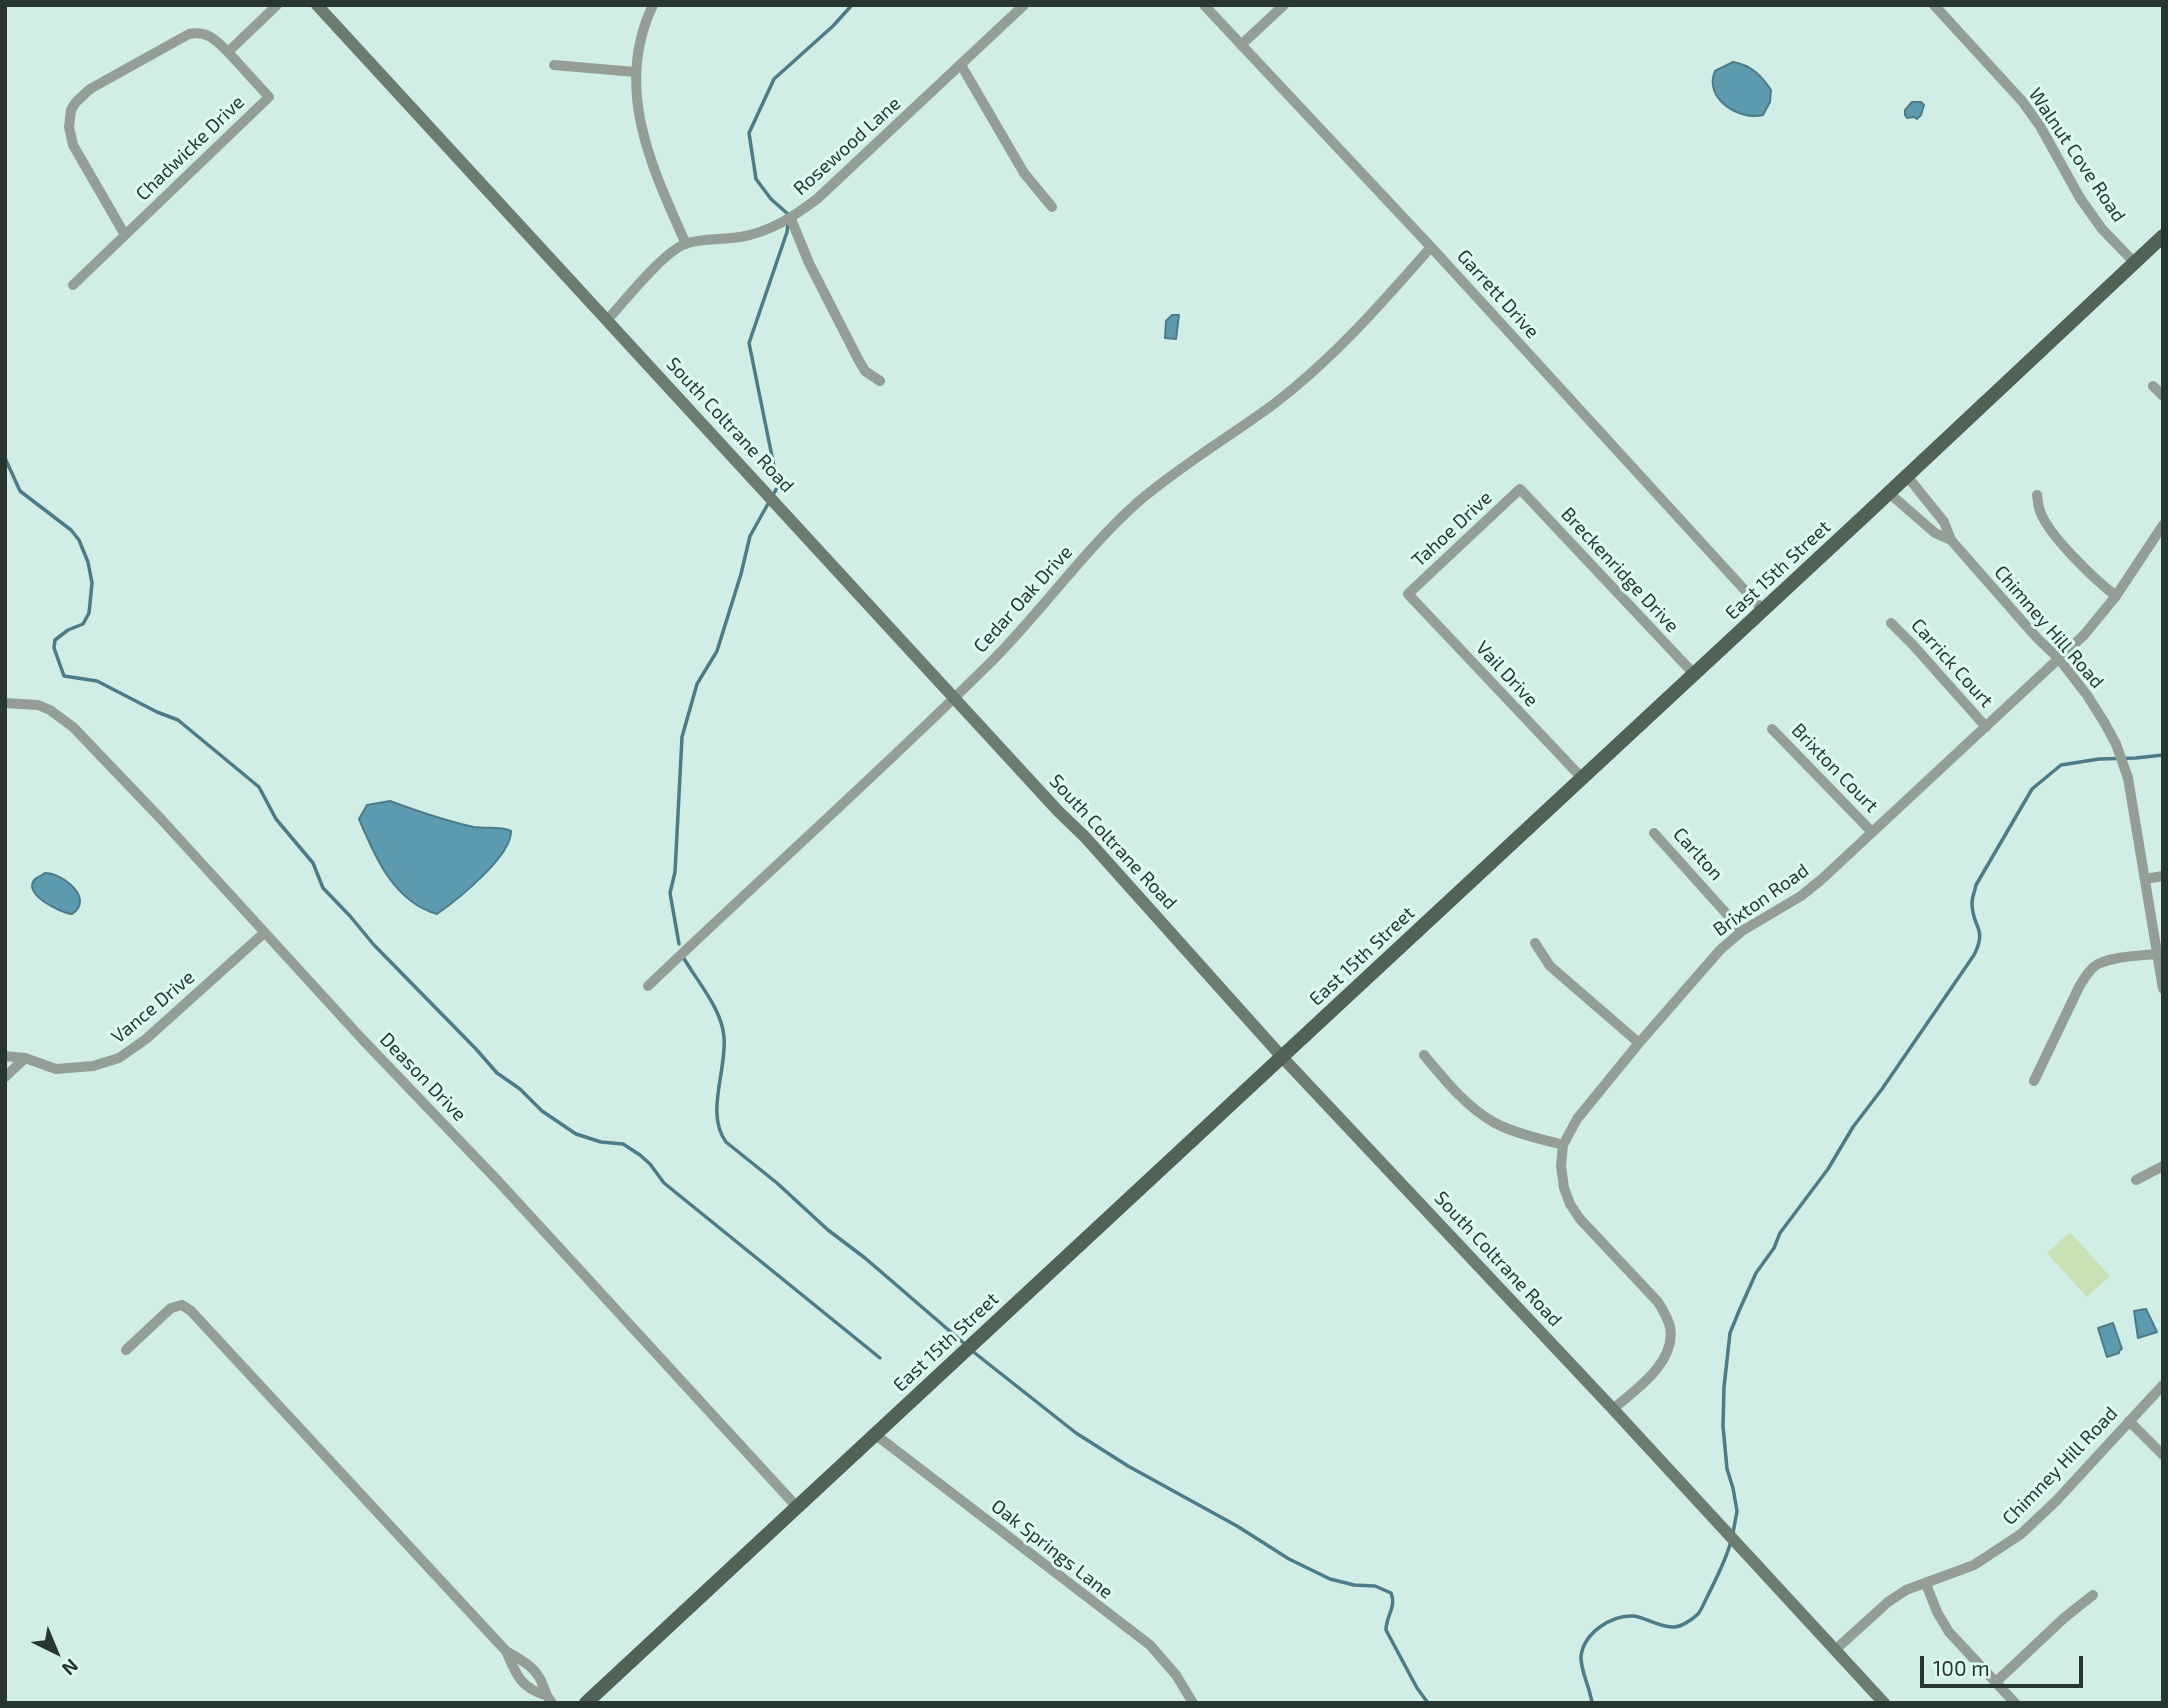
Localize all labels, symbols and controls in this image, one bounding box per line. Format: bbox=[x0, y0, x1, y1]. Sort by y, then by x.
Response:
street label: Walnut Cove Road bbox=[2024, 84, 2130, 226]
street label: Chadwicke Drive bbox=[131, 91, 249, 205]
street label: Rosewood Lane bbox=[789, 92, 905, 200]
street label: Garrett Drive bbox=[1452, 245, 1544, 343]
street label: South Coltrane Road bbox=[661, 353, 799, 497]
street label: Tahoe Drive bbox=[1407, 486, 1497, 572]
street label: Breckenridge Drive bbox=[1556, 503, 1684, 637]
street label: East 15th Street bbox=[1721, 516, 1835, 624]
street label: Cedar Oak Drive bbox=[969, 541, 1077, 657]
street label: Chimney Hill Road bbox=[1989, 561, 2109, 693]
street label: Carrick Court bbox=[1906, 614, 1998, 712]
street label: Vail Drive bbox=[1471, 637, 1543, 711]
street label: Brixton Court bbox=[1787, 719, 1883, 817]
street label: South Coltrane Road bbox=[1044, 770, 1182, 914]
street label: Carlton bbox=[1668, 823, 1728, 885]
street label: Brixton Road bbox=[1709, 859, 1813, 941]
street label: East 15th Street bbox=[1305, 902, 1419, 1010]
street label: Vance Drive bbox=[107, 966, 199, 1048]
street label: Deason Drive bbox=[375, 1028, 471, 1126]
street label: South Coltrane Road bbox=[1429, 1187, 1567, 1331]
street label: East 15th Street bbox=[889, 1288, 1003, 1396]
street label: Chimney Hill Road bbox=[1998, 1402, 2122, 1530]
street label: Oak Springs Lane bbox=[987, 1494, 1117, 1604]
north arrow bbox=[21, 1617, 91, 1687]
scale bar bbox=[1923, 1642, 2086, 1686]
text: N bbox=[58, 1655, 84, 1681]
text: 100 m bbox=[1933, 1655, 1990, 1680]

